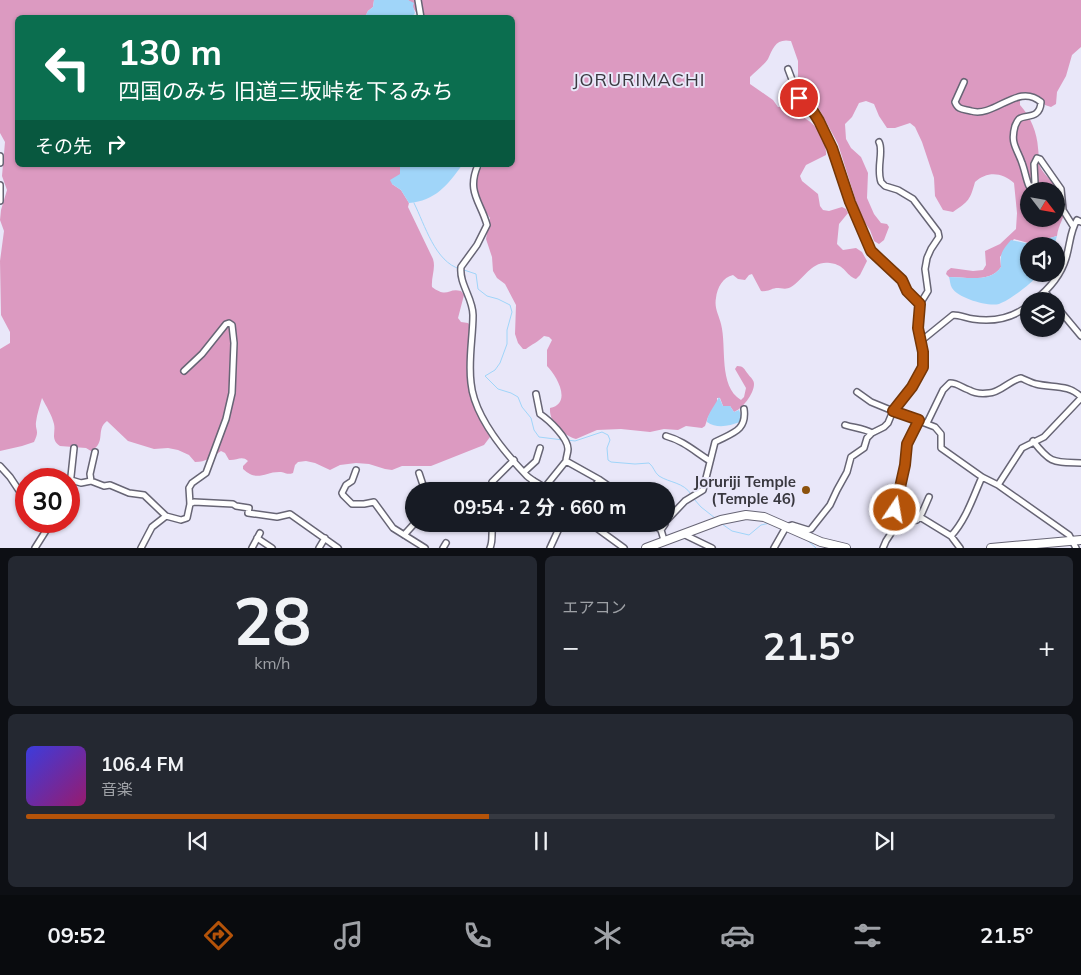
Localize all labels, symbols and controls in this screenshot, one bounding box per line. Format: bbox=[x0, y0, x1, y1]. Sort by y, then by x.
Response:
text: 130 m bbox=[118, 30, 222, 74]
icon: left bbox=[35, 35, 100, 100]
district label: JORURIMACHI bbox=[573, 68, 705, 91]
text: 四国のみち 旧道三坂峠を下るみち bbox=[118, 77, 454, 105]
pin bbox=[778, 77, 820, 119]
icon: arrive bbox=[785, 84, 813, 112]
icon: right bbox=[102, 130, 130, 158]
text: その先 bbox=[35, 134, 92, 158]
north arrow bbox=[1020, 182, 1065, 228]
map controls bbox=[1020, 182, 1065, 337]
button: sound bbox=[1020, 237, 1065, 282]
button: layers bbox=[1020, 292, 1065, 337]
speed limit sign: 30 bbox=[15, 468, 80, 533]
place label: Joruriji Temple (Temple 46) bbox=[694, 472, 796, 508]
position arrow bbox=[868, 483, 920, 535]
marker: Joruriji Temple (Temple 46) bbox=[800, 484, 812, 496]
text: 09:54 · 2 分 · 660 m bbox=[454, 495, 626, 519]
text: 28 bbox=[233, 580, 311, 661]
text: エアコン bbox=[563, 597, 627, 617]
text: 21.5° bbox=[763, 622, 855, 670]
text: − bbox=[563, 629, 579, 664]
text: + bbox=[1038, 629, 1055, 664]
text: km/h bbox=[254, 653, 290, 673]
text: 106.4 FM bbox=[101, 752, 184, 776]
text: 音楽 bbox=[101, 779, 133, 799]
icon: previous bbox=[184, 827, 212, 855]
icon: pause bbox=[527, 827, 555, 855]
icon: next bbox=[870, 827, 898, 855]
icon: directions bbox=[201, 918, 236, 953]
icon: music bbox=[331, 918, 366, 953]
icon: phone bbox=[460, 918, 495, 953]
icon: climate bbox=[590, 918, 625, 953]
icon: car bbox=[720, 918, 755, 953]
icon: filters bbox=[850, 918, 885, 953]
text: 09:52 bbox=[47, 921, 106, 949]
text: 21.5° bbox=[980, 921, 1033, 949]

